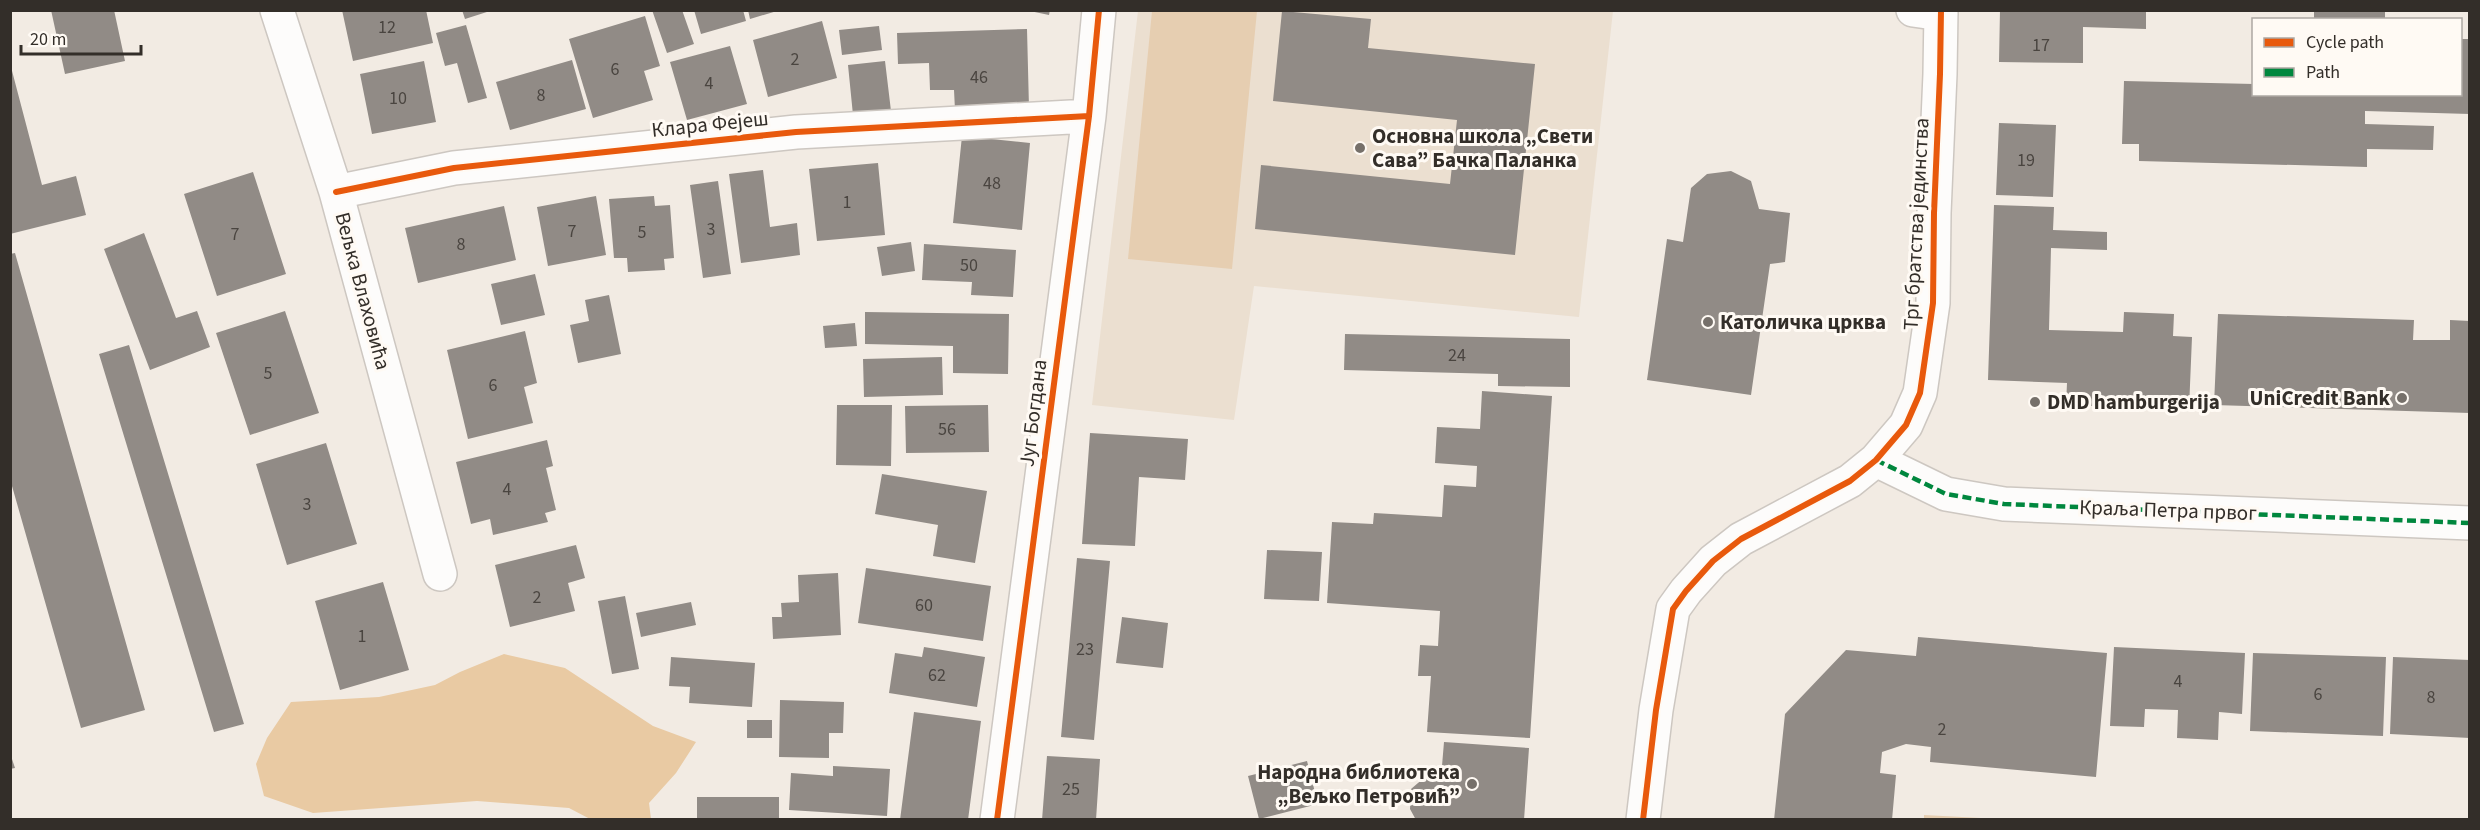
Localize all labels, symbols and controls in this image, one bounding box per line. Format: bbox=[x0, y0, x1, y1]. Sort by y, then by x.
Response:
house number: 12 bbox=[378, 15, 396, 40]
scale bar bbox=[21, 18, 141, 56]
legend bbox=[2252, 18, 2462, 96]
text: 20 m bbox=[30, 27, 66, 52]
text: Cycle path bbox=[2306, 30, 2384, 55]
house number: 17 bbox=[2032, 33, 2050, 58]
house number: 2 bbox=[791, 47, 800, 72]
house number: 6 bbox=[611, 57, 620, 82]
text: Path bbox=[2306, 60, 2340, 85]
house number: 46 bbox=[970, 65, 988, 90]
house number: 4 bbox=[705, 71, 714, 96]
house number: 8 bbox=[537, 83, 546, 108]
house number: 10 bbox=[389, 86, 407, 111]
street label: Клара Фејеш bbox=[650, 103, 770, 145]
street label: Трг братства јединства bbox=[1895, 117, 1937, 331]
place label: Основна школа „Свети Сава” Бачка Паланка bbox=[1372, 121, 1593, 175]
marker: Основна школа „Свети Сава” Бачка Паланка bbox=[1353, 141, 1367, 155]
house number: 19 bbox=[2017, 148, 2035, 173]
house number: 48 bbox=[983, 171, 1001, 196]
house number: 1 bbox=[843, 190, 851, 215]
street label: Вељка Влаховића bbox=[328, 209, 398, 373]
house number: 3 bbox=[707, 217, 716, 242]
house number: 7 bbox=[568, 219, 577, 244]
house number: 5 bbox=[638, 220, 647, 245]
house number: 7 bbox=[231, 222, 240, 247]
house number: 8 bbox=[457, 232, 466, 257]
house number: 50 bbox=[960, 253, 978, 278]
place label: Католичка црква bbox=[1720, 307, 1886, 337]
marker: Католичка црква bbox=[1701, 315, 1715, 329]
house number: 24 bbox=[1448, 343, 1466, 368]
street label: Југ Богдана bbox=[1012, 358, 1054, 468]
house number: 5 bbox=[264, 361, 273, 386]
house number: 6 bbox=[489, 373, 498, 398]
place label: UniCredit Bank bbox=[2250, 383, 2390, 413]
place label: DMD hamburgerija bbox=[2047, 387, 2220, 417]
marker: UniCredit Bank bbox=[2395, 391, 2409, 405]
marker: DMD hamburgerija bbox=[2028, 395, 2042, 409]
house number: 56 bbox=[938, 417, 956, 442]
house number: 4 bbox=[503, 477, 512, 502]
house number: 3 bbox=[303, 492, 312, 517]
street label: Краља Петра првог bbox=[2079, 492, 2258, 528]
house number: 2 bbox=[533, 585, 542, 610]
house number: 60 bbox=[915, 593, 933, 618]
house number: 1 bbox=[358, 624, 366, 649]
house number: 23 bbox=[1076, 637, 1094, 662]
house number: 62 bbox=[928, 663, 946, 688]
house number: 4 bbox=[2174, 669, 2183, 694]
house number: 6 bbox=[2314, 682, 2323, 707]
house number: 8 bbox=[2427, 685, 2436, 710]
house number: 2 bbox=[1938, 717, 1947, 742]
place label: Народна библиотека „Вељко Петровић” bbox=[1257, 757, 1460, 811]
house number: 25 bbox=[1062, 777, 1080, 802]
marker: Народна библиотека „Вељко Петровић” bbox=[1465, 777, 1479, 791]

